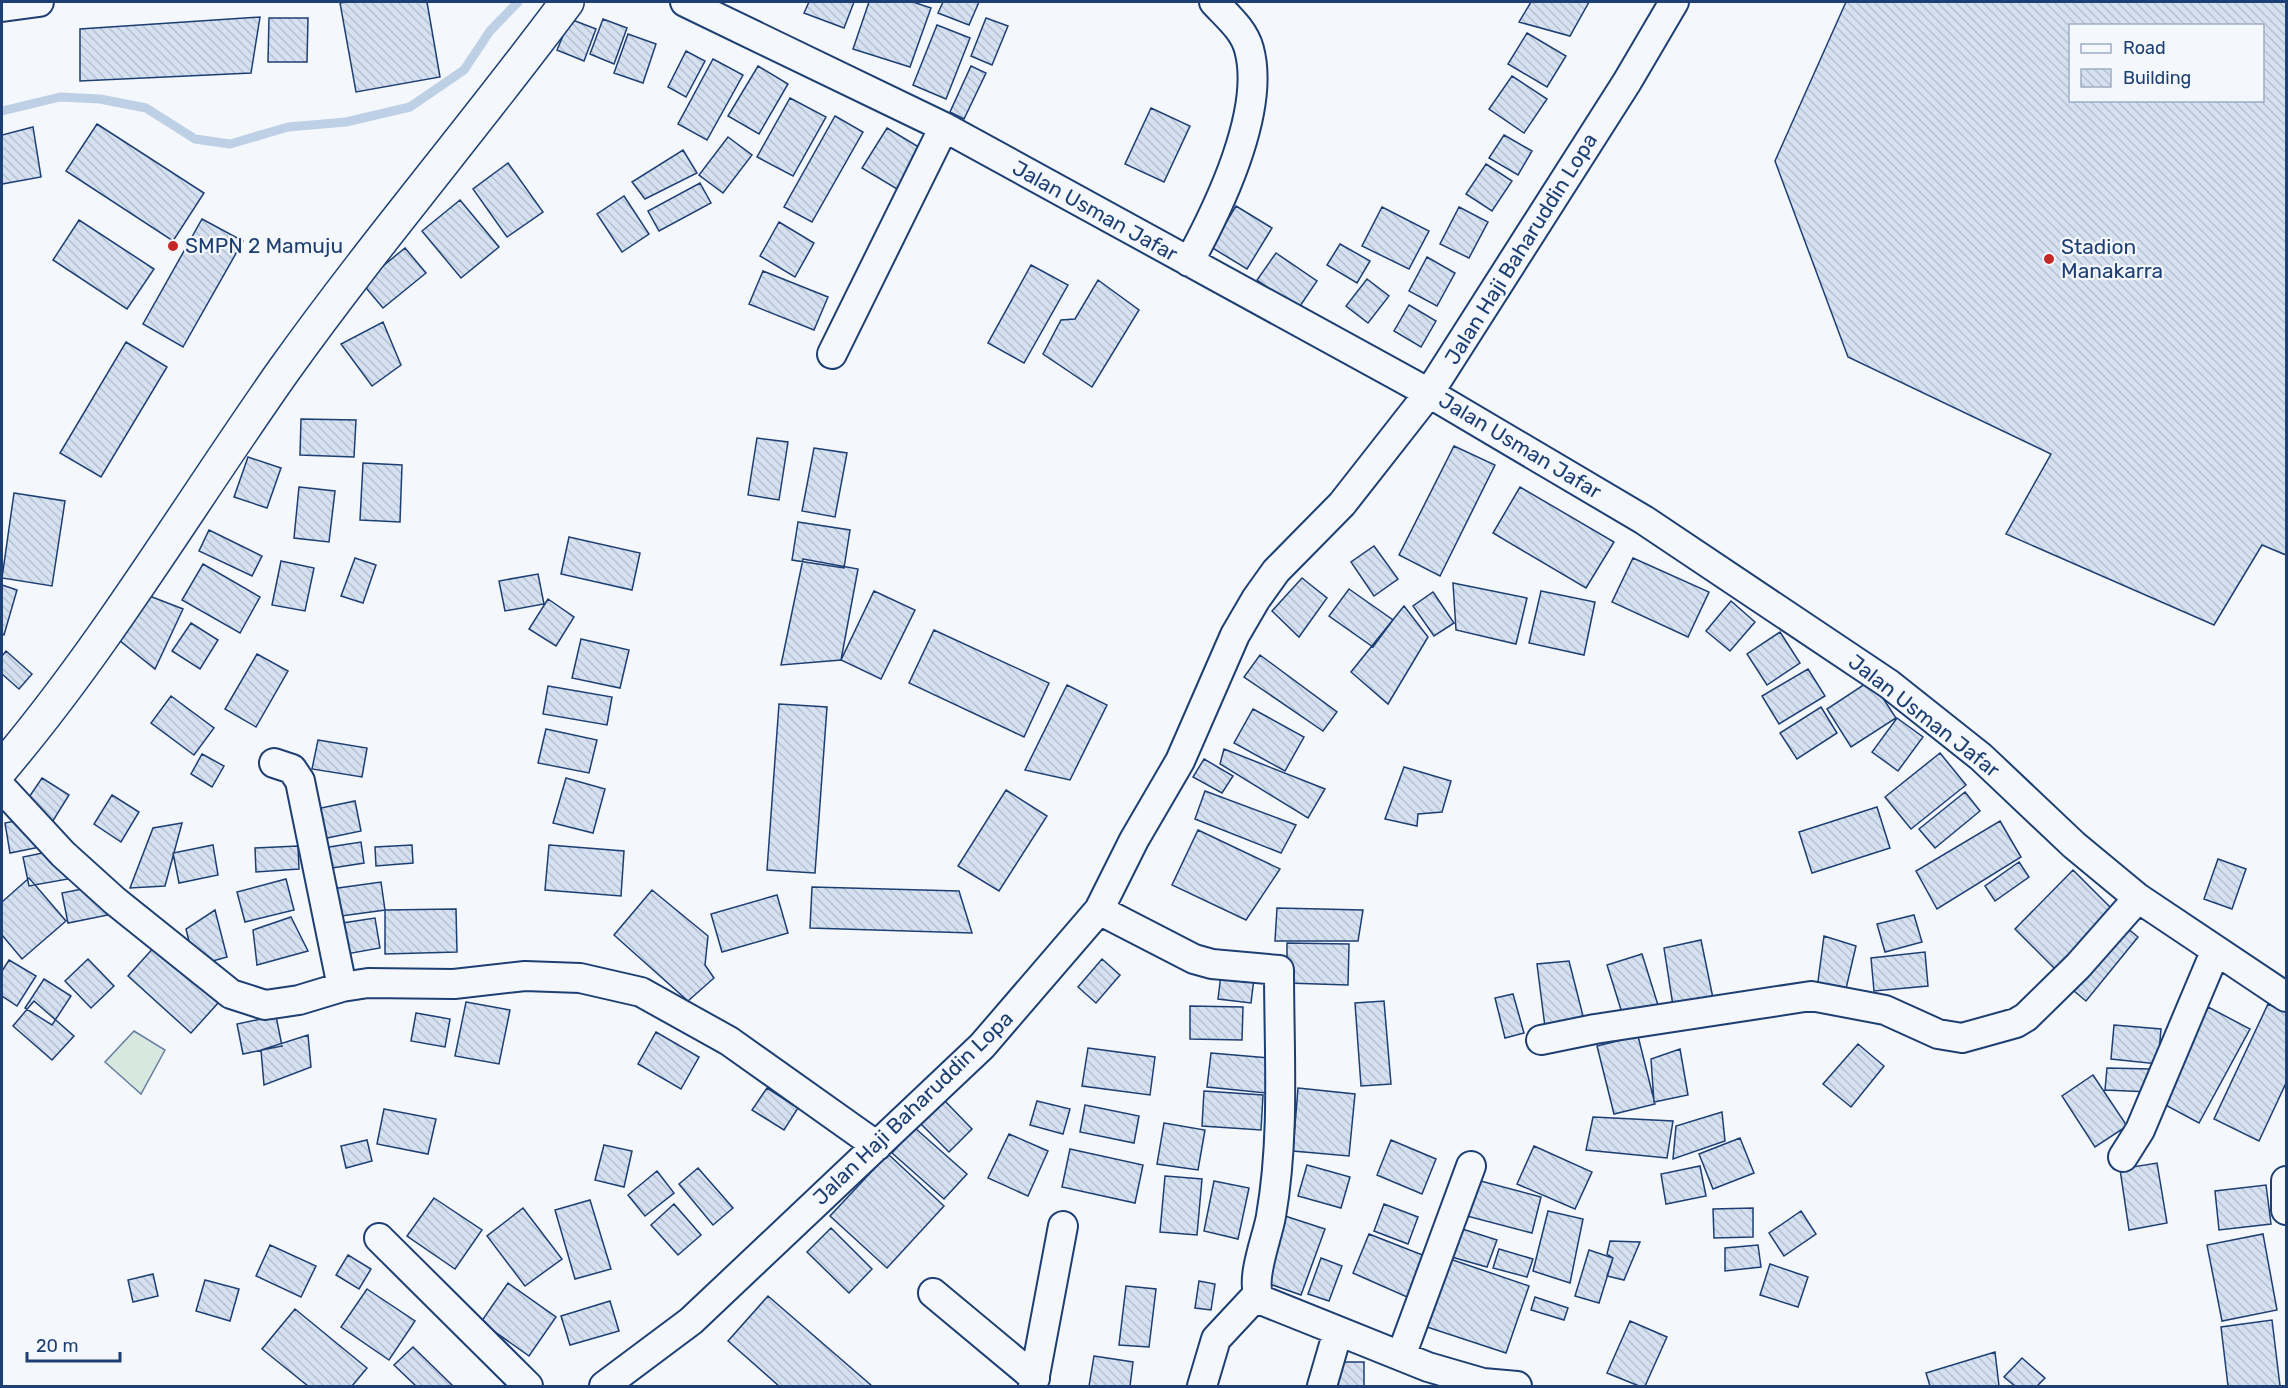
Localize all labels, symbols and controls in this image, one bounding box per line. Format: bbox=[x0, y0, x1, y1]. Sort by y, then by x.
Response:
legend bbox=[2069, 24, 2264, 102]
text: Road bbox=[2123, 37, 2166, 59]
text: Building bbox=[2123, 67, 2191, 89]
street label: Jalan Haji Baharuddin Lopa bbox=[1439, 128, 1602, 369]
street label: Jalan Usman Jafar bbox=[1008, 155, 1182, 266]
place label: SMPN 2 Mamuju bbox=[185, 233, 343, 258]
place label: Stadion Manakarra bbox=[2061, 234, 2163, 283]
marker: SMPN 2 Mamuju bbox=[166, 239, 180, 253]
marker: Stadion Manakarra bbox=[2042, 252, 2056, 266]
street label: Jalan Usman Jafar bbox=[1434, 387, 1606, 504]
street label: Jalan Usman Jafar bbox=[1844, 649, 2005, 782]
street label: Jalan Haji Baharuddin Lopa bbox=[808, 1006, 1018, 1210]
scale bar bbox=[27, 1325, 120, 1363]
text: 20 m bbox=[36, 1335, 78, 1357]

